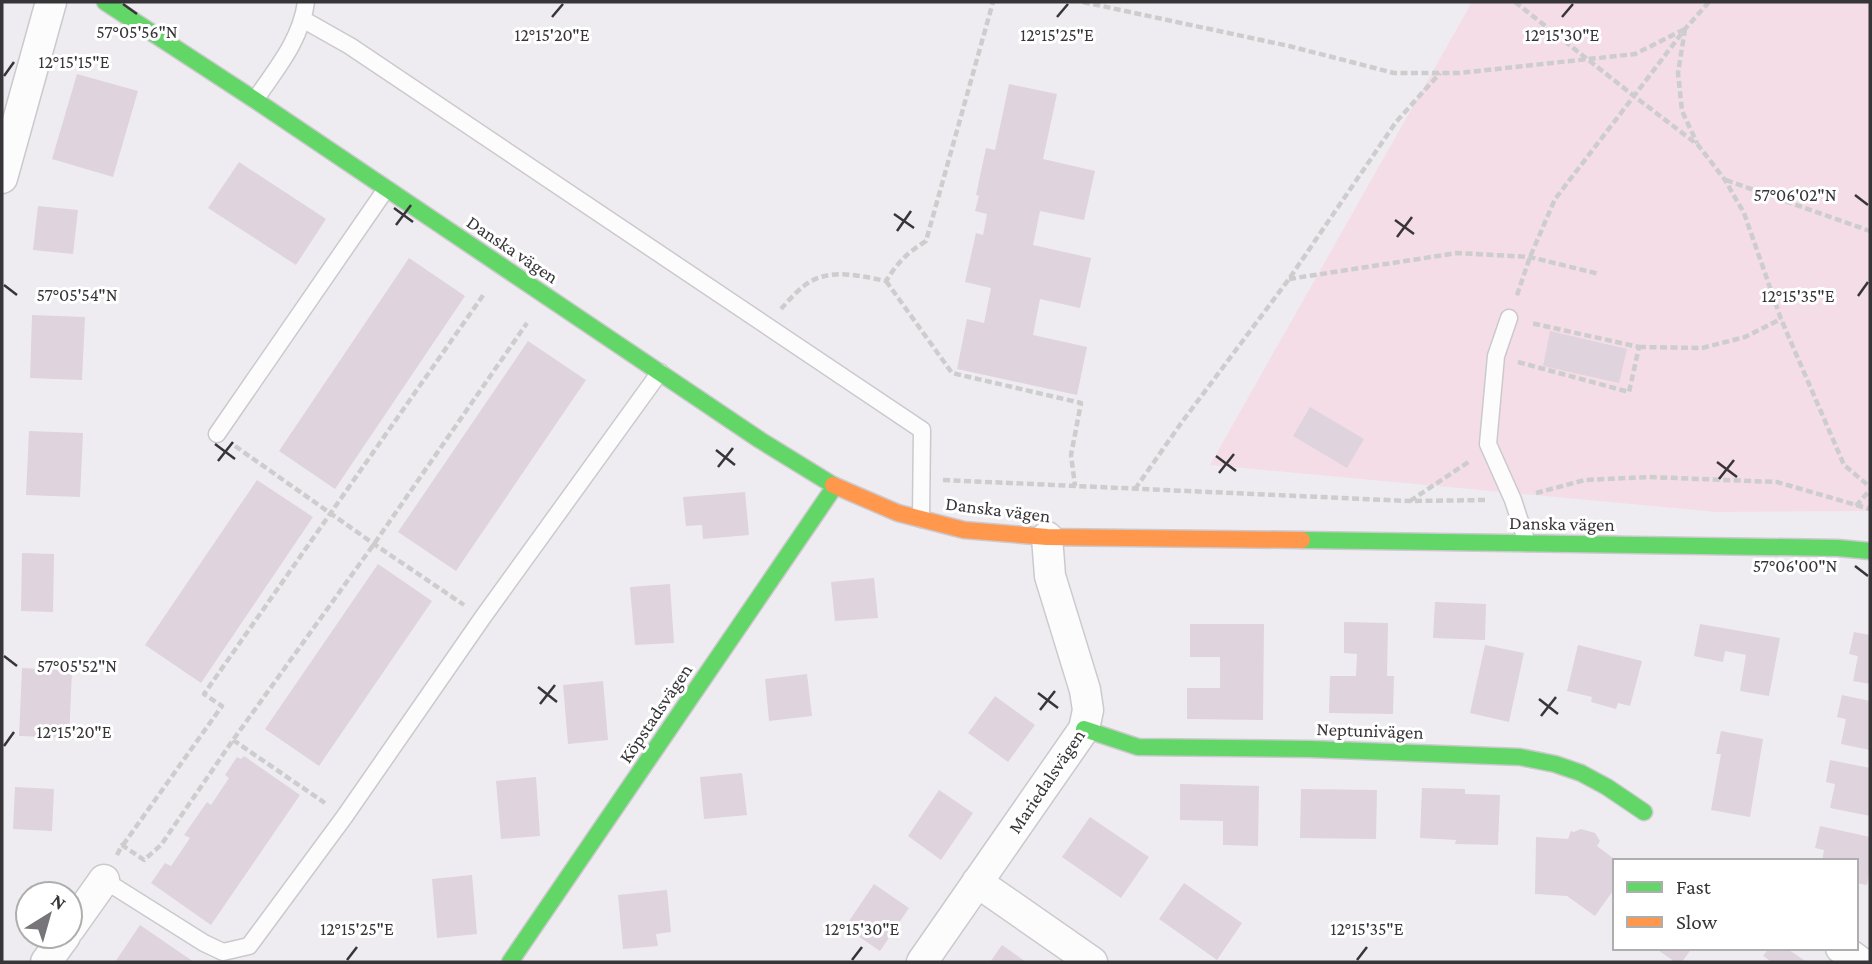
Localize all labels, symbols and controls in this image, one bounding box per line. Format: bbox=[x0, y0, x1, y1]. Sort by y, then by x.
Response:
text: 57°05'56"N bbox=[96, 22, 178, 42]
text: 12°15'20"E bbox=[515, 25, 590, 45]
text: 12°15'25"E bbox=[1020, 25, 1094, 45]
text: 12°15'30"E bbox=[1525, 25, 1599, 45]
text: 12°15'15"E bbox=[39, 52, 110, 72]
text: 57°06'02"N bbox=[1753, 185, 1837, 205]
street label: Danska vägen bbox=[463, 211, 562, 288]
text: 57°05'54"N bbox=[36, 285, 118, 305]
text: 12°15'35"E bbox=[1761, 286, 1835, 306]
street label: Danska vägen bbox=[944, 493, 1052, 526]
street label: Danska vägen bbox=[1509, 512, 1615, 535]
text: 57°06'00"N bbox=[1753, 556, 1838, 576]
text: 57°05'52"N bbox=[37, 656, 117, 676]
street label: Köpstadsvägen bbox=[615, 660, 696, 767]
street label: Neptunivägen bbox=[1316, 718, 1424, 743]
text: 12°15'20"E bbox=[37, 722, 112, 742]
street label: Mariedalsvägen bbox=[1004, 725, 1089, 837]
legend bbox=[1613, 859, 1858, 950]
text: Fast bbox=[1676, 875, 1712, 899]
north arrow bbox=[14, 880, 84, 950]
text: N bbox=[47, 890, 70, 914]
text: Slow bbox=[1676, 910, 1718, 934]
text: 12°15'25"E bbox=[320, 919, 394, 939]
text: 12°15'30"E bbox=[825, 919, 899, 939]
text: 12°15'35"E bbox=[1330, 919, 1404, 939]

